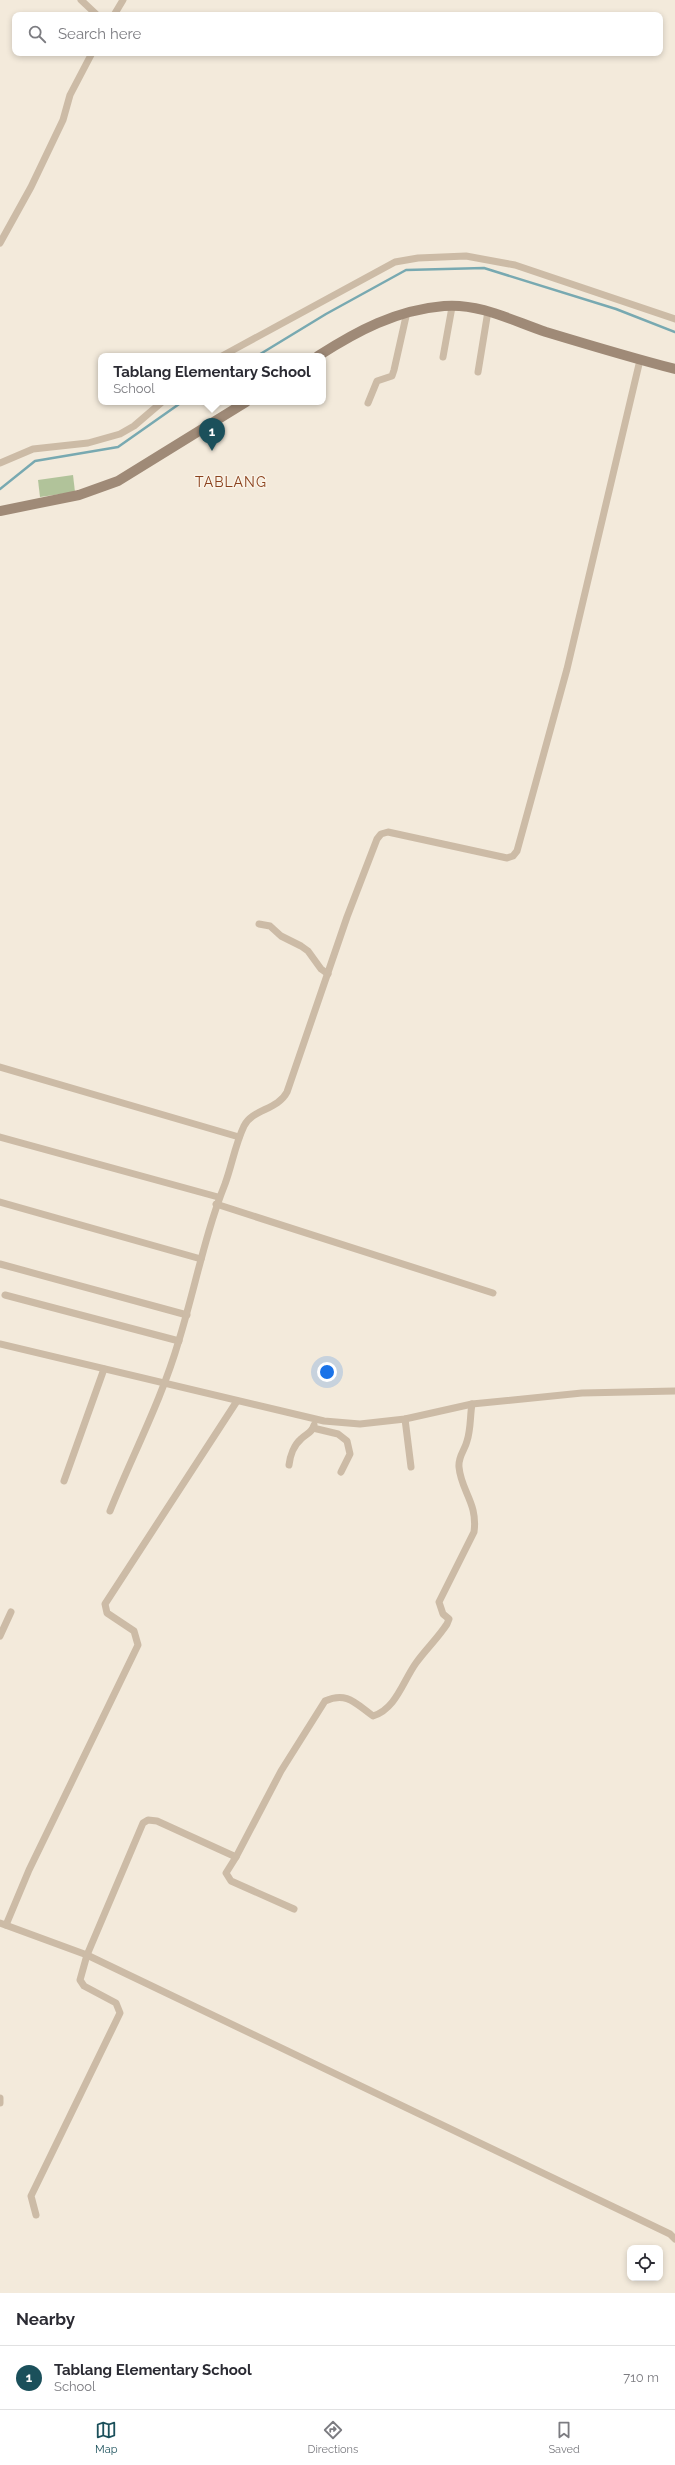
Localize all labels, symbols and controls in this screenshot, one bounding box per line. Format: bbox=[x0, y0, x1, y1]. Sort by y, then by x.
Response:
search box bbox=[12, 12, 663, 56]
icon: search bbox=[26, 23, 48, 45]
text: Search here bbox=[58, 25, 141, 43]
popup bbox=[98, 353, 326, 405]
text: Tablang Elementary School bbox=[113, 363, 311, 381]
text: School bbox=[113, 381, 155, 396]
pin: 1 bbox=[199, 418, 225, 451]
district label: TABLANG bbox=[195, 474, 267, 490]
your location bbox=[317, 1362, 337, 1382]
map controls bbox=[627, 2245, 663, 2281]
button: locate bbox=[627, 2245, 663, 2281]
text: Nearby bbox=[16, 2309, 75, 2329]
text: Tablang Elementary School bbox=[54, 2361, 252, 2379]
text: 1 bbox=[26, 2370, 32, 2385]
text: 710 m bbox=[623, 2370, 659, 2385]
text: School bbox=[54, 2379, 96, 2394]
tab: Map bbox=[95, 2419, 117, 2456]
tab: Directions bbox=[308, 2419, 358, 2456]
tab: Saved bbox=[548, 2419, 580, 2456]

